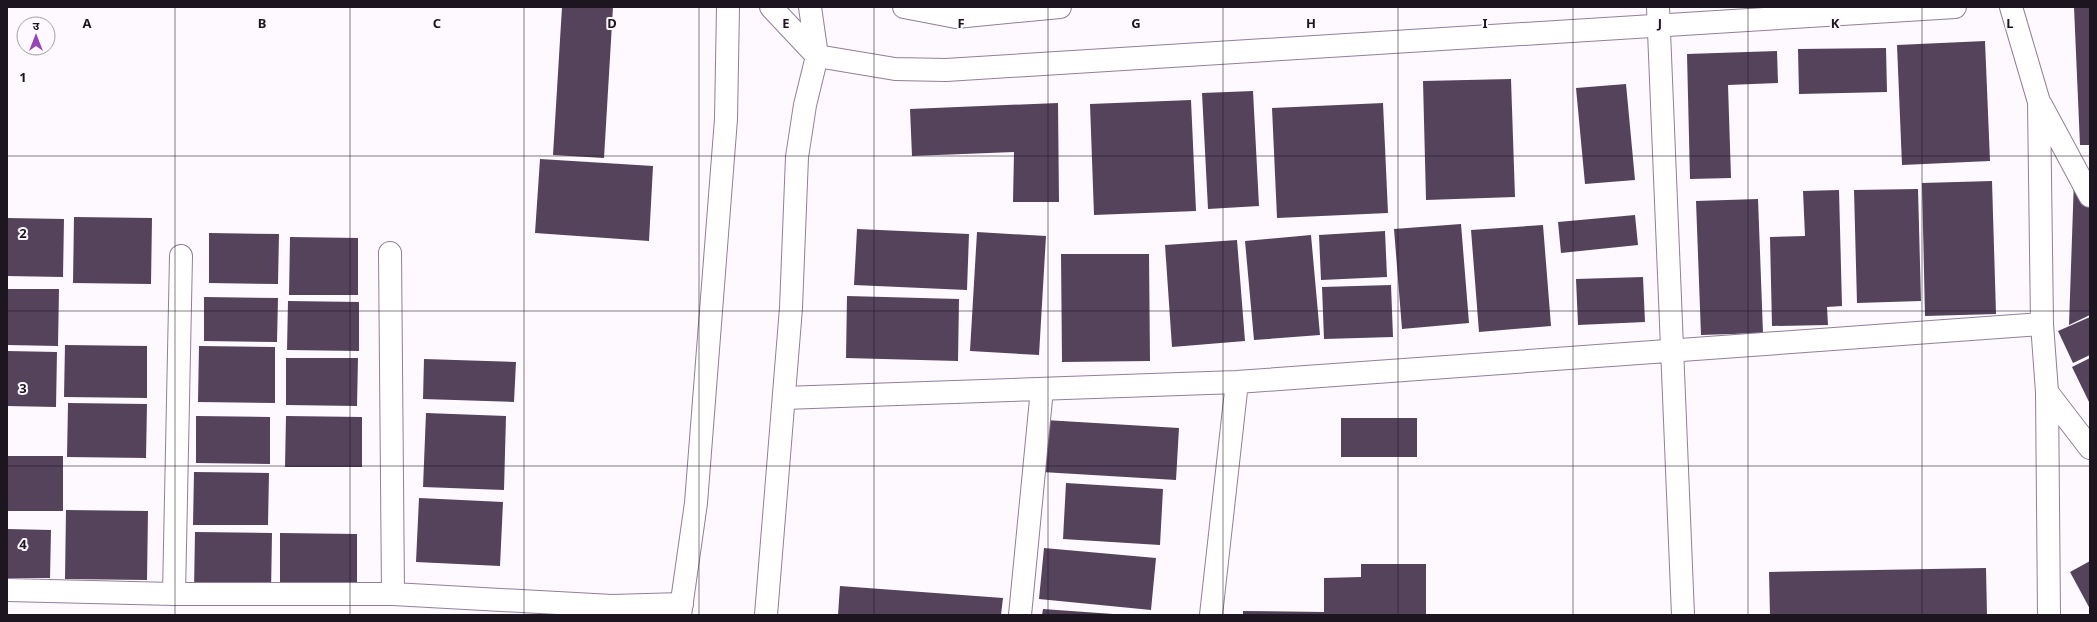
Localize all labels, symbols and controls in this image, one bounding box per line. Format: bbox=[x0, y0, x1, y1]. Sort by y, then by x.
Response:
text: A bbox=[83, 14, 92, 32]
text: B bbox=[258, 14, 266, 32]
text: C bbox=[433, 14, 441, 32]
text: D bbox=[607, 14, 617, 32]
text: E bbox=[782, 14, 790, 32]
text: F bbox=[957, 14, 965, 32]
text: G bbox=[1131, 14, 1141, 32]
text: H bbox=[1306, 14, 1316, 32]
text: I bbox=[1482, 14, 1488, 32]
text: J bbox=[1657, 14, 1662, 32]
text: K bbox=[1831, 14, 1840, 32]
text: L bbox=[2006, 14, 2014, 32]
north arrow bbox=[16, 16, 56, 56]
text: उ bbox=[33, 18, 40, 33]
text: 1 bbox=[19, 68, 27, 86]
text: 2 bbox=[19, 224, 27, 242]
text: 3 bbox=[19, 379, 27, 397]
text: 4 bbox=[19, 535, 27, 553]

